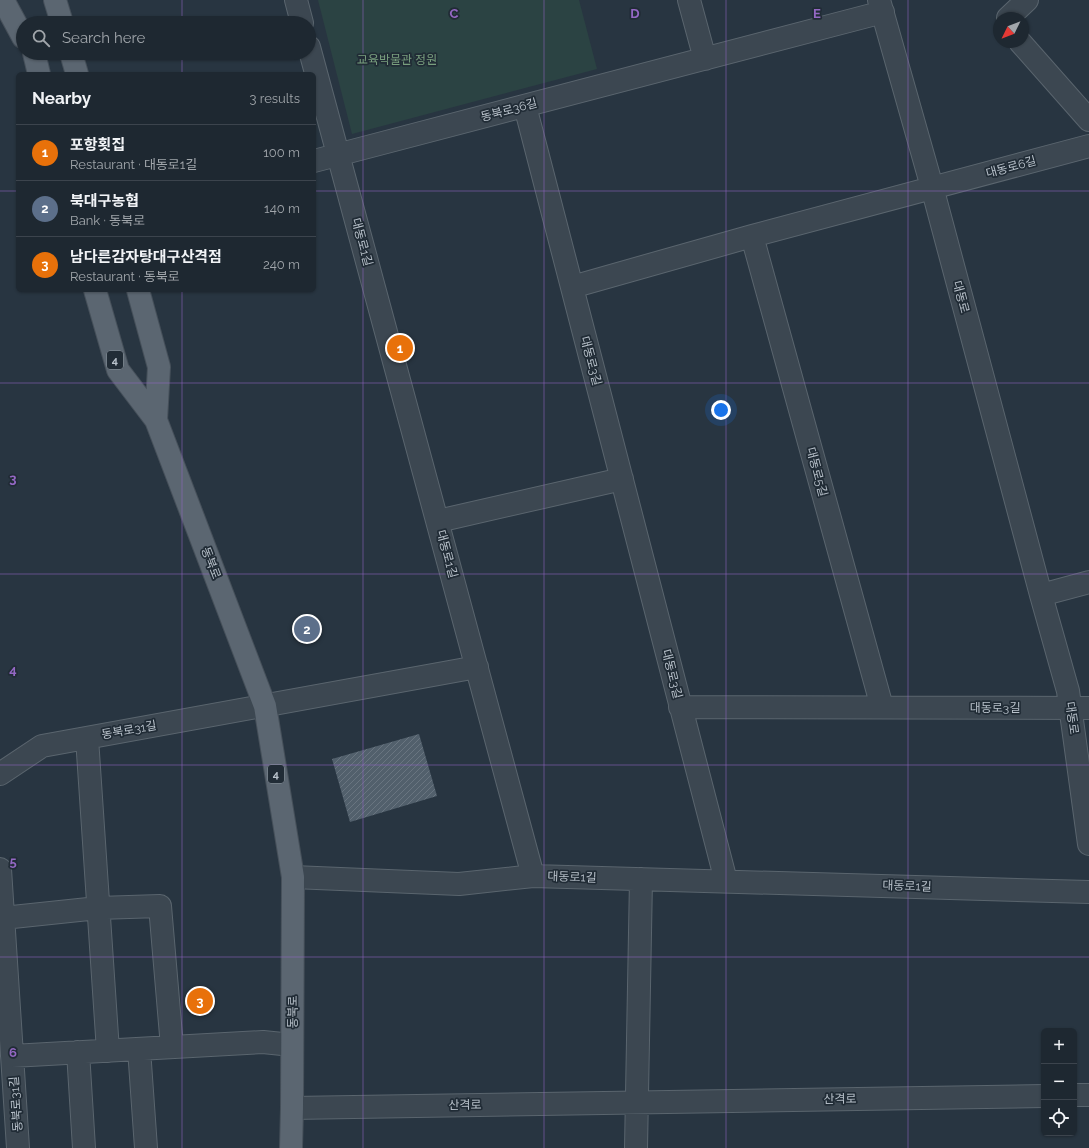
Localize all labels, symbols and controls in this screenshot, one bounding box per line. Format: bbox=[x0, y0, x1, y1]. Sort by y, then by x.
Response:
text: C bbox=[450, 6, 459, 21]
text: D bbox=[630, 6, 640, 21]
text: E bbox=[813, 6, 821, 21]
north arrow bbox=[993, 12, 1029, 48]
search box bbox=[16, 16, 316, 60]
icon: search bbox=[30, 27, 52, 49]
text: Search here bbox=[62, 29, 145, 47]
park label: 교육박물관 정원 bbox=[357, 53, 437, 67]
text: Nearby bbox=[32, 88, 91, 108]
text: 3 results bbox=[250, 91, 300, 106]
street label: 동북로36길 bbox=[479, 96, 539, 124]
text: 포항횟집 bbox=[70, 136, 125, 154]
text: 1 bbox=[42, 145, 48, 160]
text: 100 m bbox=[263, 145, 300, 160]
street label: 대동로6길 bbox=[984, 154, 1038, 180]
text: Restaurant · 대동로1길 bbox=[70, 157, 197, 172]
text: 북대구농협 bbox=[70, 192, 139, 210]
text: 2 bbox=[41, 201, 49, 216]
text: 140 m bbox=[264, 201, 300, 216]
text: Bank · 동북로 bbox=[70, 213, 145, 228]
street label: 대동로1길 bbox=[349, 216, 375, 268]
text: 남다른감자탕대구산격점 bbox=[70, 248, 222, 266]
text: 3 bbox=[41, 257, 49, 272]
text: 240 m bbox=[263, 257, 300, 272]
text: Restaurant · 동북로 bbox=[70, 269, 180, 284]
street label: 대동로 bbox=[950, 279, 972, 315]
pin: 1 bbox=[387, 333, 413, 363]
street label: 대동로3길 bbox=[578, 335, 604, 387]
road number: 4 bbox=[107, 351, 123, 369]
your location bbox=[711, 400, 731, 420]
street label: 대동로5길 bbox=[804, 446, 830, 498]
text: 3 bbox=[9, 471, 17, 486]
street label: 대동로1길 bbox=[434, 528, 460, 580]
street label: 동북로 bbox=[199, 545, 223, 581]
pin: 2 bbox=[294, 614, 320, 644]
street label: 대동로3길 bbox=[659, 648, 685, 700]
text: 4 bbox=[9, 662, 17, 677]
street label: 대동로3길 bbox=[970, 701, 1020, 715]
street label: 대동로 bbox=[1063, 701, 1081, 735]
street label: 동북로31길 bbox=[100, 718, 158, 742]
road number: 4 bbox=[268, 765, 284, 783]
text: 5 bbox=[9, 854, 17, 869]
street label: 대동로1길 bbox=[547, 869, 597, 885]
street label: 대동로1길 bbox=[882, 878, 932, 894]
pin: 3 bbox=[187, 986, 213, 1016]
street label: 동북로 bbox=[286, 995, 300, 1029]
map controls bbox=[1041, 1028, 1077, 1136]
button: + bbox=[1041, 1028, 1077, 1064]
text: 6 bbox=[9, 1045, 17, 1060]
button: − bbox=[1041, 1064, 1077, 1100]
street label: 동북로31길 bbox=[7, 1076, 25, 1132]
street label: 산격로 bbox=[823, 1092, 857, 1106]
street label: 산격로 bbox=[448, 1098, 482, 1112]
button: locate bbox=[1041, 1100, 1077, 1136]

